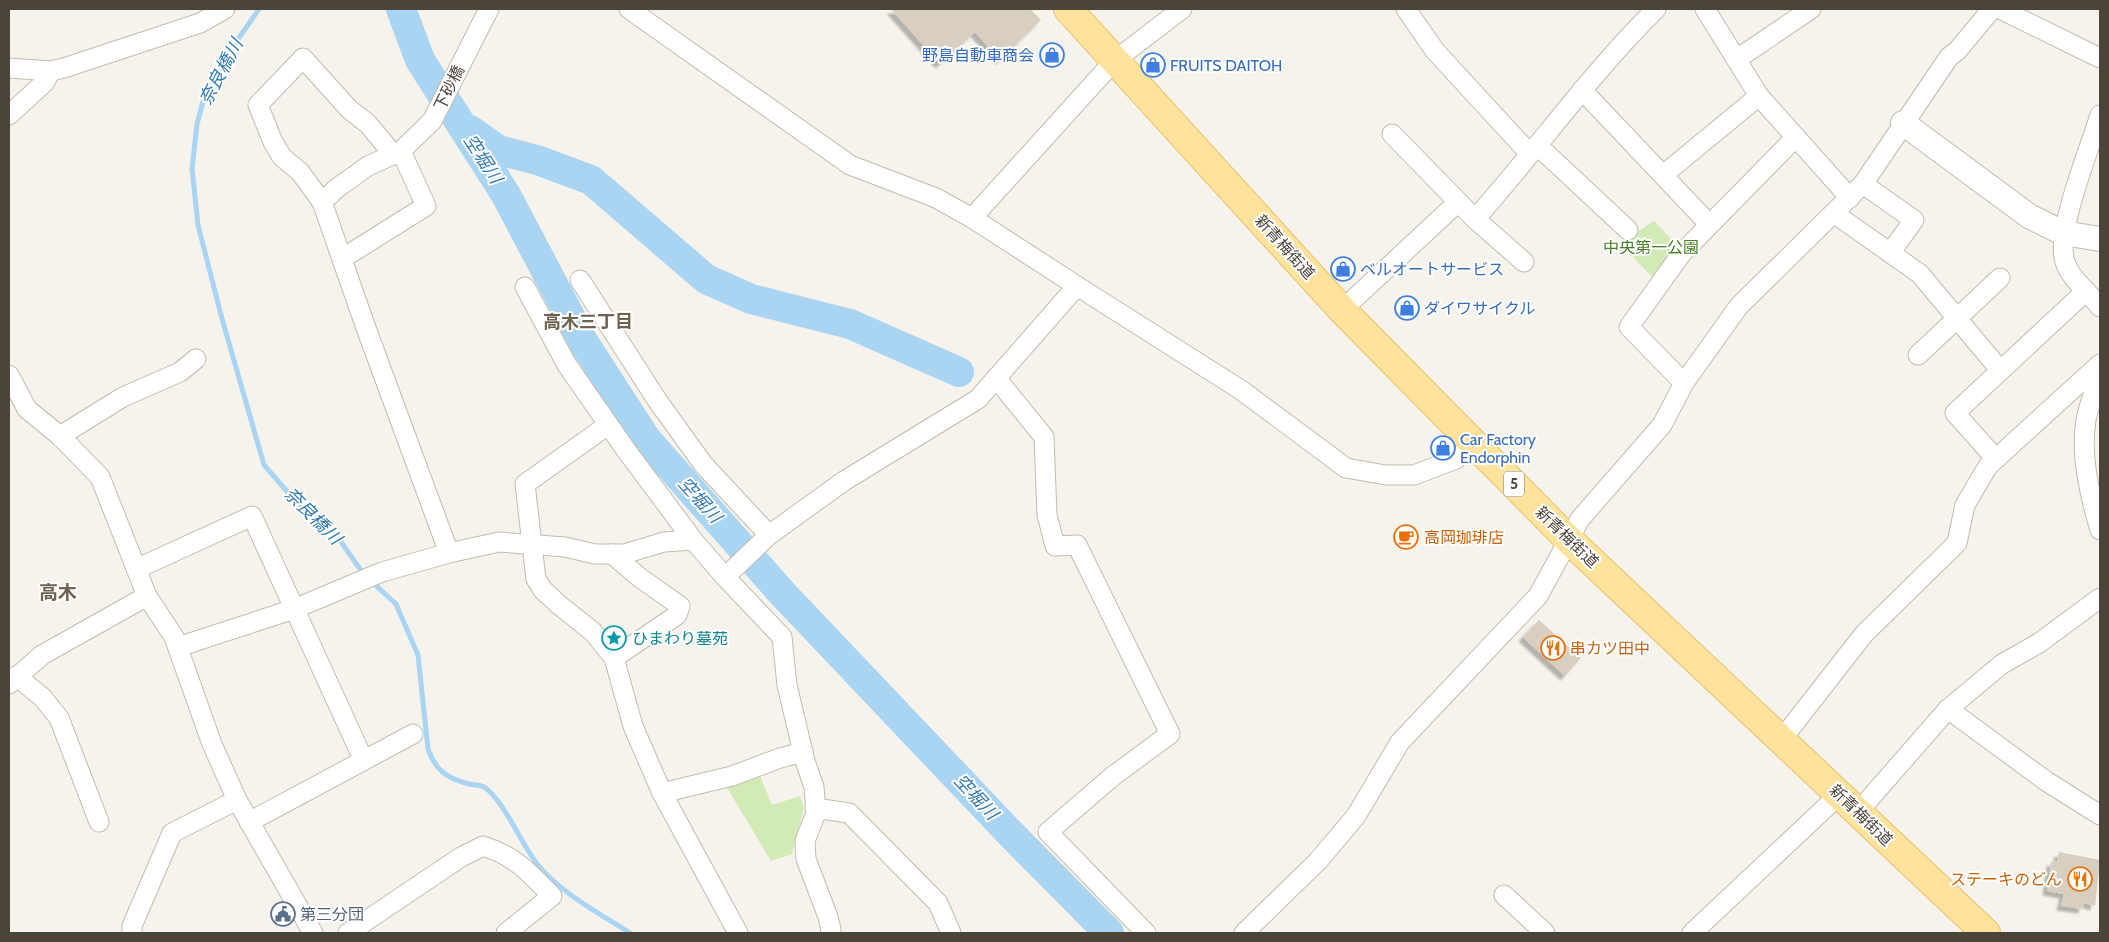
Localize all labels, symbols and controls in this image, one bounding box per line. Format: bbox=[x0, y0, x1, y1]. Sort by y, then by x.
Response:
water label: 奈良橋川 bbox=[194, 33, 249, 109]
shop icon: 野島自動車商会 bbox=[1039, 42, 1065, 68]
place label: 野島自動車商会 bbox=[922, 46, 1034, 65]
shop icon: FRUITS DAITOH bbox=[1140, 52, 1166, 78]
place label: FRUITS DAITOH bbox=[1170, 56, 1282, 75]
street label: 下砂橋 bbox=[430, 62, 468, 114]
water label: 空堀川 bbox=[459, 130, 508, 189]
street label: 新青梅街道 bbox=[1251, 211, 1319, 283]
park label: 中央第一公園 bbox=[1603, 238, 1699, 257]
shop icon: ベルオートサービス bbox=[1330, 256, 1356, 282]
place label: ベルオートサービス bbox=[1360, 260, 1504, 279]
shop icon: ダイワサイクル bbox=[1394, 295, 1420, 321]
place label: ダイワサイクル bbox=[1424, 299, 1535, 318]
district label: 高木三丁目 bbox=[543, 311, 633, 333]
place label: Car Factory Endorphin bbox=[1460, 430, 1536, 467]
shop icon: Car Factory Endorphin bbox=[1430, 435, 1456, 461]
road number: 5 bbox=[1504, 472, 1524, 496]
water label: 空堀川 bbox=[674, 473, 728, 529]
water label: 奈良橋川 bbox=[280, 483, 348, 551]
street label: 新青梅街道 bbox=[1532, 502, 1602, 572]
cafe icon: 高岡珈琲店 bbox=[1393, 524, 1419, 550]
place label: 高岡珈琲店 bbox=[1424, 528, 1504, 547]
district label: 高木 bbox=[39, 581, 77, 604]
place icon: ひまわり墓苑 bbox=[601, 625, 627, 651]
place label: ひまわり墓苑 bbox=[632, 629, 728, 648]
restaurant icon: 串カツ田中 bbox=[1540, 635, 1566, 661]
place label: 串カツ田中 bbox=[1570, 639, 1650, 658]
water label: 空堀川 bbox=[950, 770, 1004, 826]
street label: 新青梅街道 bbox=[1826, 780, 1896, 850]
restaurant icon: ステーキのどん bbox=[2067, 866, 2093, 892]
place label: ステーキのどん bbox=[1950, 870, 2062, 889]
public building icon: 第三分団 bbox=[270, 901, 296, 927]
place label: 第三分団 bbox=[300, 905, 364, 924]

